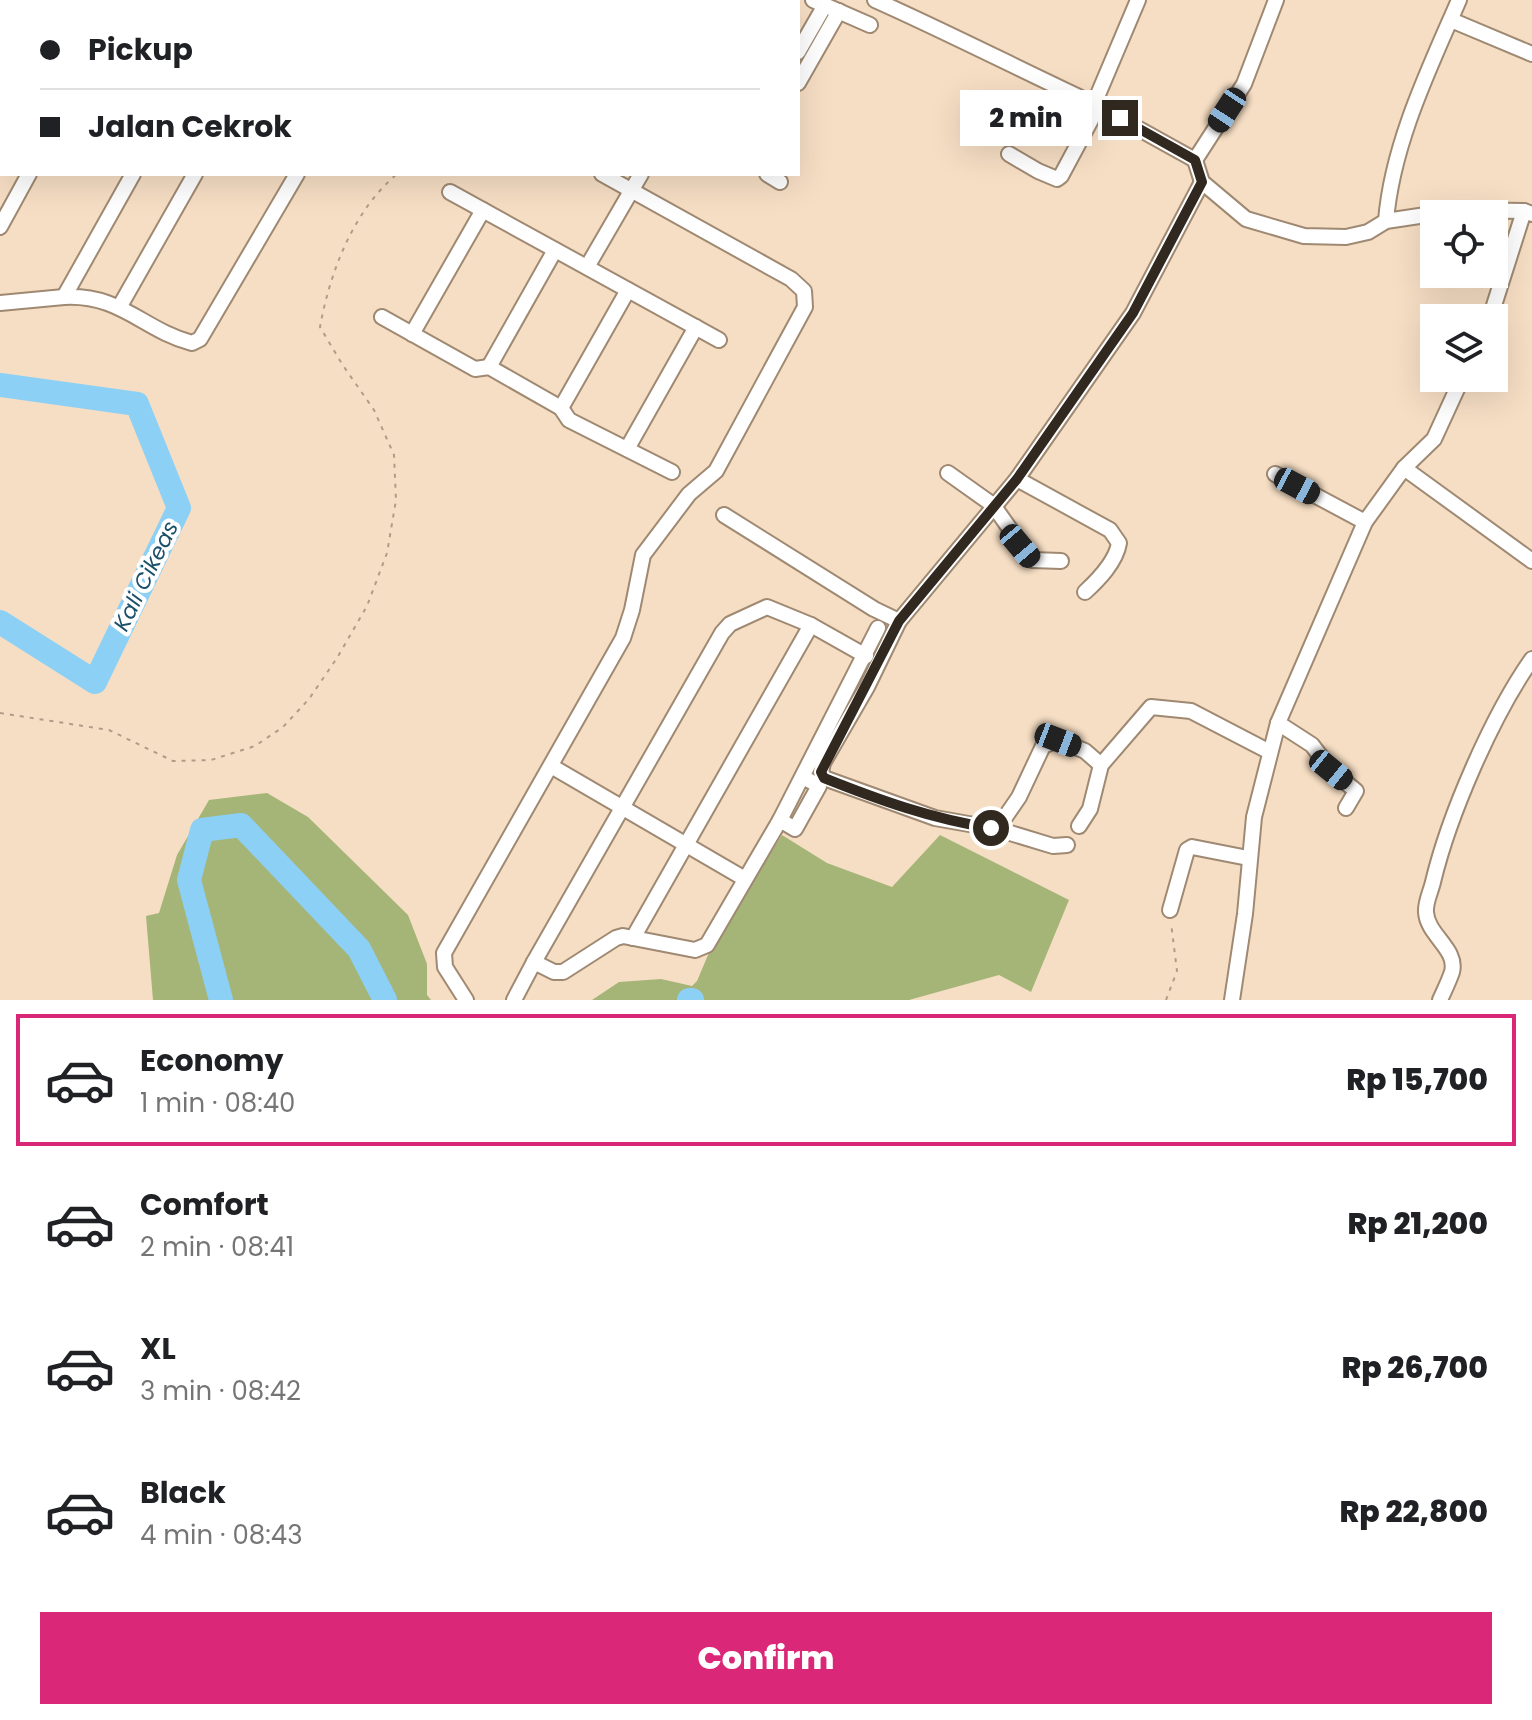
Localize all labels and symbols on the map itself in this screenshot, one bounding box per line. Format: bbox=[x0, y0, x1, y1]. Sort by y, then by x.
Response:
car bbox=[1204, 83, 1250, 137]
callout: 2 min bbox=[960, 90, 1092, 146]
route end bbox=[1102, 100, 1138, 136]
car bbox=[1270, 464, 1324, 508]
water label: Kali Cikeas bbox=[106, 516, 186, 636]
car bbox=[995, 520, 1045, 572]
car bbox=[1031, 720, 1085, 760]
car bbox=[1305, 746, 1357, 794]
route start bbox=[973, 810, 1009, 846]

